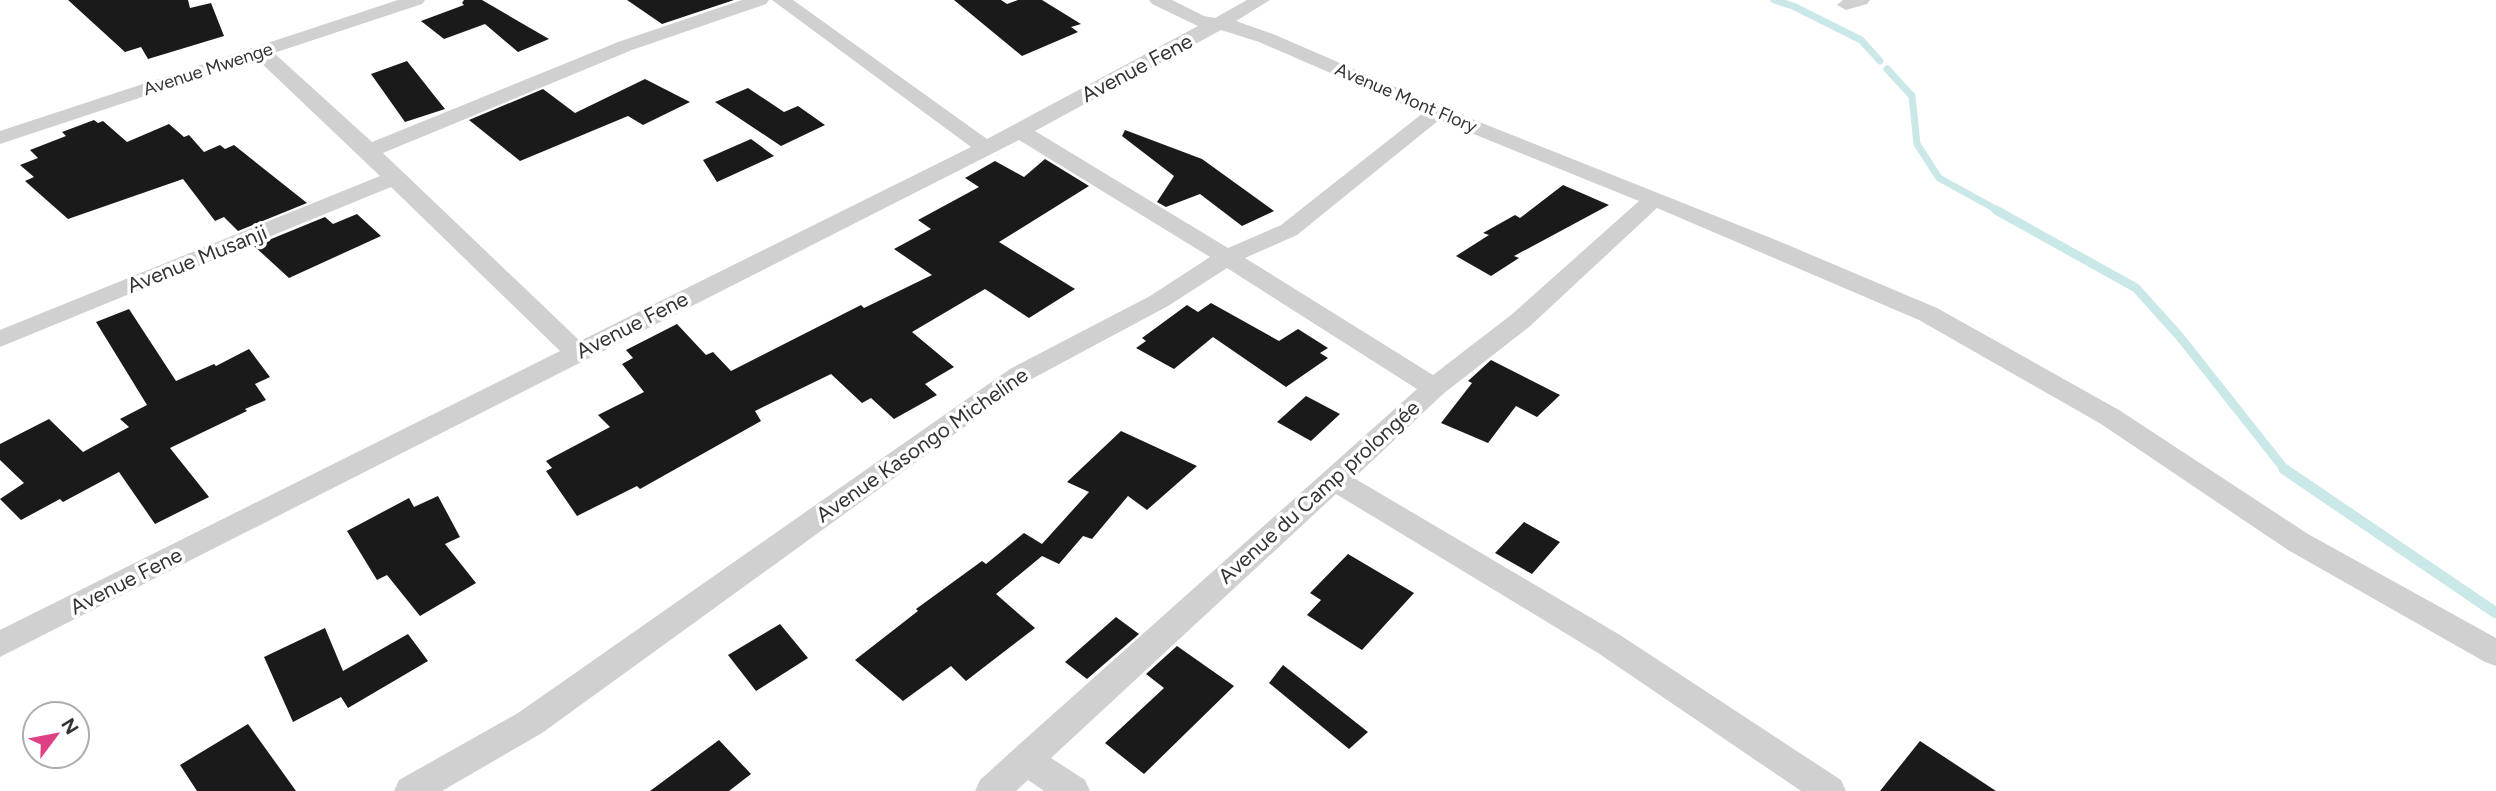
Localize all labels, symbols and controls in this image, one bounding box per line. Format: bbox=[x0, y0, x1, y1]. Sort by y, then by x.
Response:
street label: Avenue Fene bbox=[1077, 28, 1197, 107]
street label: Avenue Mwenge bbox=[141, 38, 276, 100]
street label: Avenue Mont Flory bbox=[1332, 58, 1481, 138]
street label: Avenue Musanji bbox=[123, 219, 270, 298]
street label: Avenue Fene bbox=[572, 286, 692, 363]
street label: Avenue Kasongo Micheline bbox=[811, 362, 1032, 527]
street label: Avenue du Camp prolongée bbox=[1213, 395, 1424, 589]
street label: Avenue Fene bbox=[66, 542, 186, 619]
north arrow bbox=[21, 700, 91, 770]
text: N bbox=[56, 714, 84, 739]

